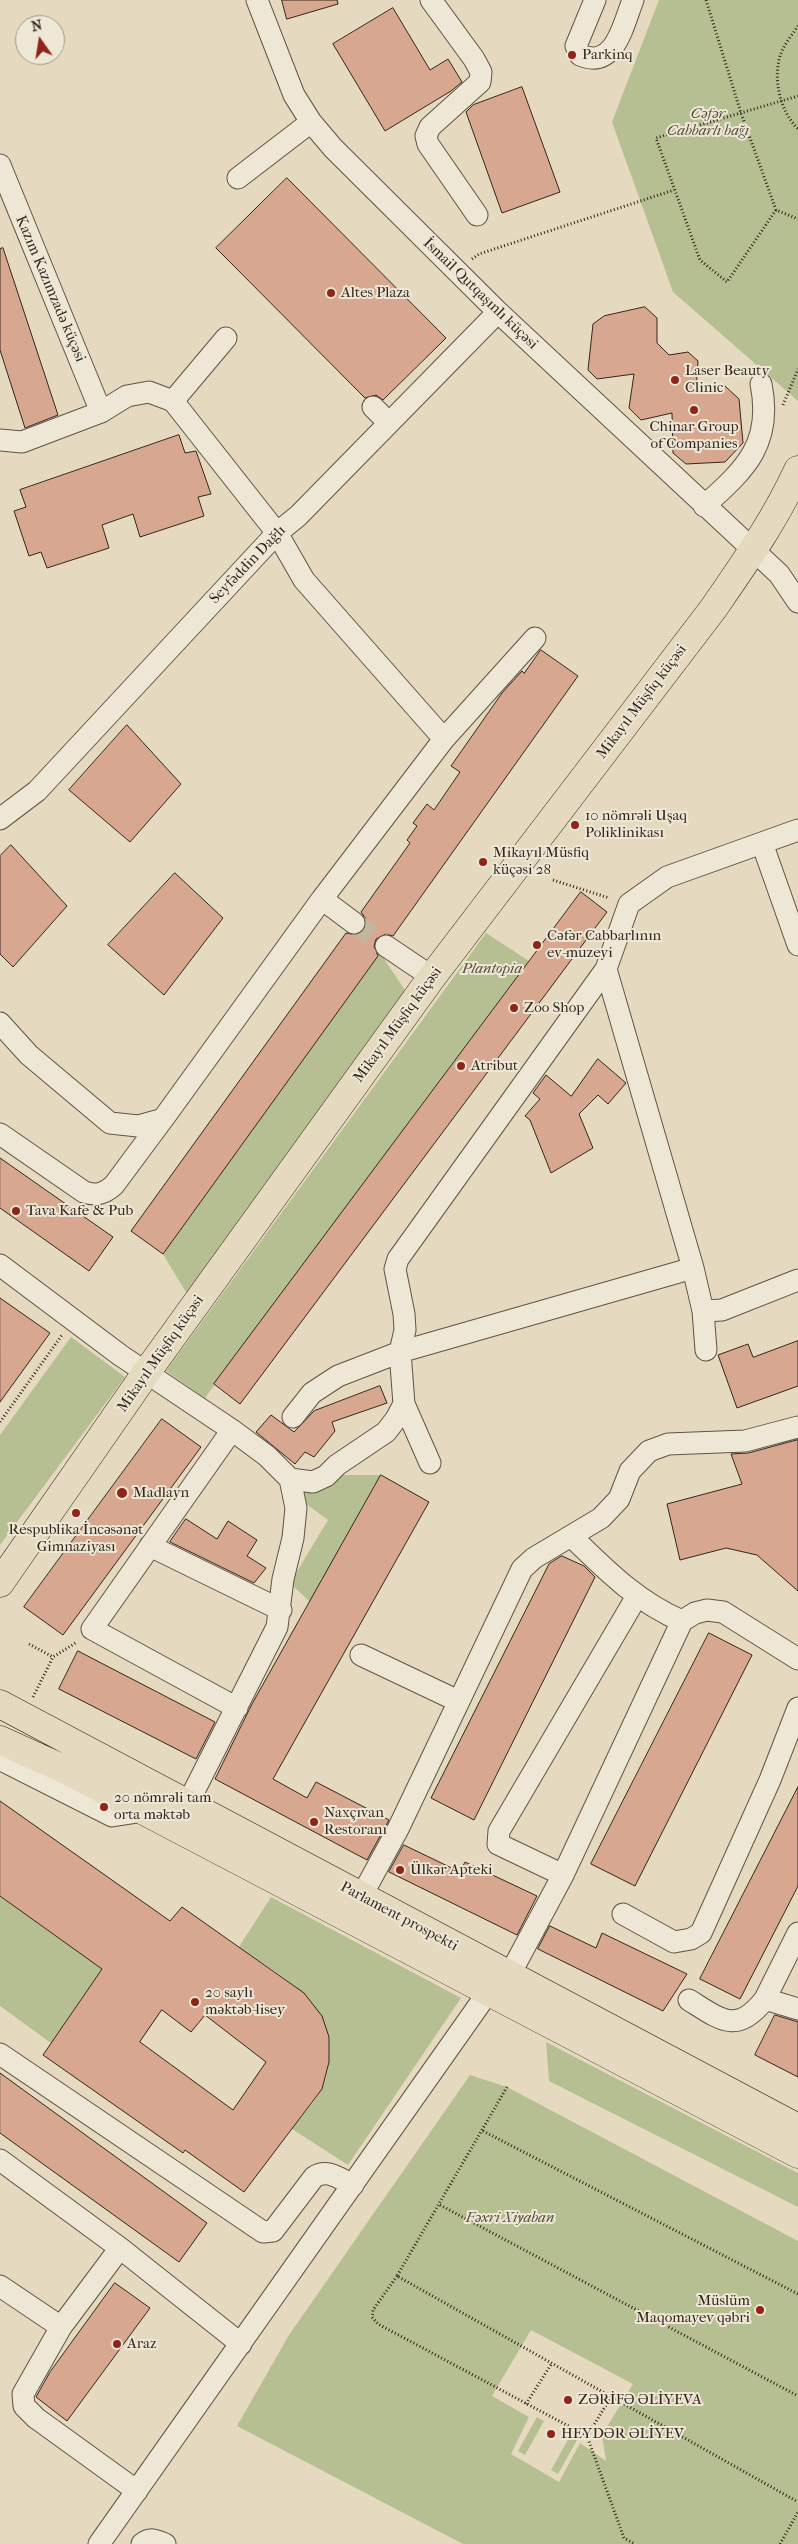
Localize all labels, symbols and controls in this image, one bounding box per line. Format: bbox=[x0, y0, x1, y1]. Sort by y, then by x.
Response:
north arrow bbox=[15, 15, 65, 65]
text: N bbox=[30, 16, 44, 35]
place label: Parkinq bbox=[582, 46, 633, 64]
marker: Parkinq bbox=[566, 49, 578, 61]
park label: Cəfər Cabbarlı bağı bbox=[667, 105, 749, 140]
street label: Kazım Kazımzadə küçəsi bbox=[11, 213, 89, 365]
street label: İsmail Qutqaşınlı küçəsi bbox=[419, 235, 541, 353]
place label: Altes Plaza bbox=[341, 284, 410, 302]
marker: Altes Plaza bbox=[325, 287, 337, 299]
place label: Laser Beauty Clinic bbox=[685, 362, 769, 397]
marker: Laser Beauty Clinic bbox=[669, 374, 681, 386]
marker: Chinar Group of Companies bbox=[688, 404, 700, 416]
place label: Chinar Group of Companies bbox=[649, 418, 739, 453]
street label: Seyfəddin Dağlı bbox=[206, 522, 290, 608]
street label: Mikayıl Müşfiq küçəsi bbox=[593, 641, 691, 763]
place label: 10 nömrəli Uşaq Poliklinikası bbox=[585, 807, 687, 842]
marker: 10 nömrəli Uşaq Poliklinikası bbox=[569, 819, 581, 831]
place label: Mikayıl Müsfiq küçəsi 28 bbox=[493, 844, 589, 879]
marker: Mikayıl Müsfiq küçəsi 28 bbox=[477, 856, 489, 868]
place label: Cəfər Cabbarlının ev-muzeyi bbox=[547, 927, 661, 962]
marker: Cəfər Cabbarlının ev-muzeyi bbox=[531, 939, 543, 951]
park label: Plantopia bbox=[462, 960, 522, 978]
street label: Mikayıl Müşfiq küçəsi bbox=[350, 964, 446, 1086]
place label: Zoo Shop bbox=[524, 999, 584, 1017]
marker: Zoo Shop bbox=[508, 1002, 520, 1014]
place label: Atribut bbox=[471, 1057, 518, 1075]
marker: Atribut bbox=[455, 1060, 467, 1072]
place label: Tava Kafe & Pub bbox=[26, 1202, 133, 1220]
marker: Tava Kafe & Pub bbox=[10, 1205, 22, 1217]
street label: Mikayıl Müşfiq küçəsi bbox=[114, 1292, 208, 1416]
place label: Madlayn bbox=[133, 1484, 189, 1502]
marker: Madlayn bbox=[115, 1486, 129, 1500]
marker: Respublika İncəsənət Gimnaziyası bbox=[70, 1507, 82, 1519]
place label: Respublika İncəsənət Gimnaziyası bbox=[9, 1521, 143, 1556]
place label: 20 nömrəli tam orta məktəb bbox=[114, 1789, 211, 1824]
marker: 20 nömrəli tam orta məktəb bbox=[98, 1801, 110, 1813]
place label: Naxçıvan Restoranı bbox=[324, 1804, 387, 1839]
marker: Naxçıvan Restoranı bbox=[308, 1816, 320, 1828]
place label: Ülkər Apteki bbox=[410, 1861, 493, 1879]
marker: Ülkər Apteki bbox=[394, 1864, 406, 1876]
street label: Parlament prospekti bbox=[337, 1878, 461, 1956]
place label: 20 saylı məktəb-lisey bbox=[205, 1984, 285, 2019]
marker: 20 saylı məktəb-lisey bbox=[189, 1996, 201, 2008]
park label: Fəxri Xiyaban bbox=[466, 2209, 554, 2227]
place label: Müslüm Maqomayev qəbri bbox=[636, 2292, 750, 2327]
marker: Müslüm Maqomayev qəbri bbox=[754, 2304, 766, 2316]
place label: Araz bbox=[127, 2335, 157, 2353]
marker: Araz bbox=[111, 2338, 123, 2350]
place label: ZƏRİFƏ ƏLİYEVA bbox=[578, 2391, 702, 2409]
marker: ZƏRİFƏ ƏLİYEVA bbox=[562, 2394, 574, 2406]
place label: HEYDƏR ƏLİYEV bbox=[561, 2425, 684, 2443]
marker: HEYDƏR ƏLİYEV bbox=[545, 2428, 557, 2440]

